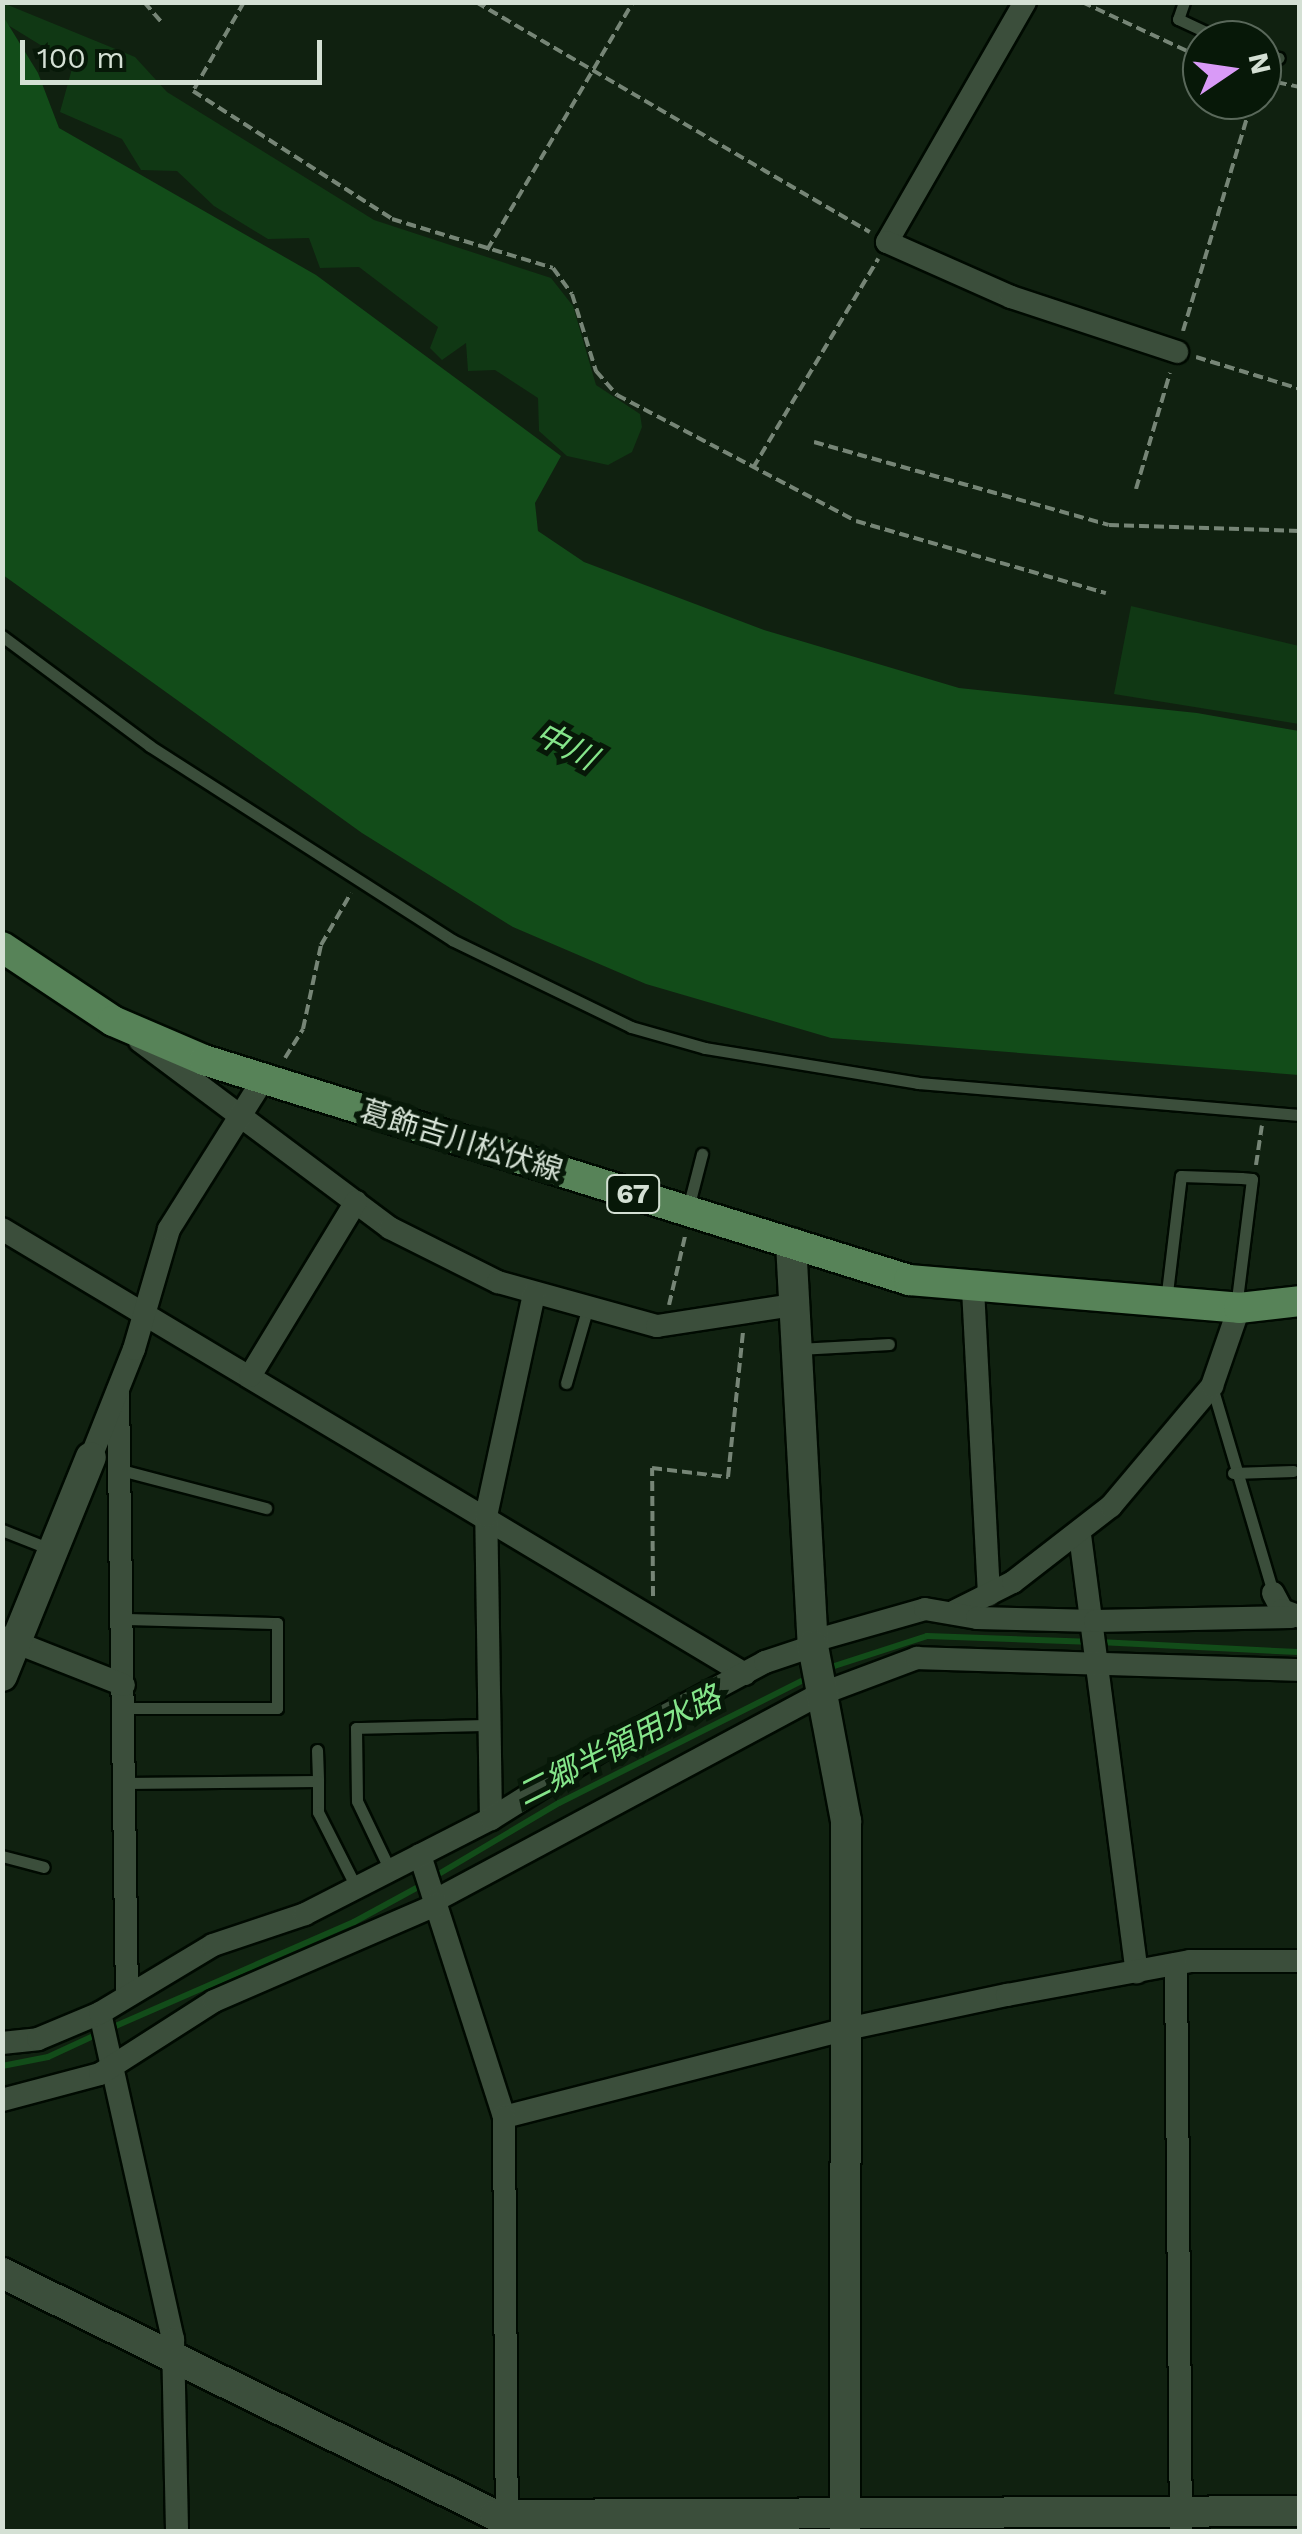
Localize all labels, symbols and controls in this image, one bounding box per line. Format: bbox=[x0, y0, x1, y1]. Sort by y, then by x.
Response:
scale bar bbox=[25, 20, 328, 82]
north arrow bbox=[1182, 20, 1282, 120]
text: 100 m bbox=[37, 40, 125, 75]
text: N bbox=[1241, 50, 1278, 77]
water label: 中川 bbox=[529, 714, 603, 778]
street label: 葛飾吉川松伏線 bbox=[355, 1093, 567, 1189]
road number: 67 bbox=[606, 1171, 660, 1217]
water label: 二郷半領用水路 bbox=[510, 1678, 728, 1814]

